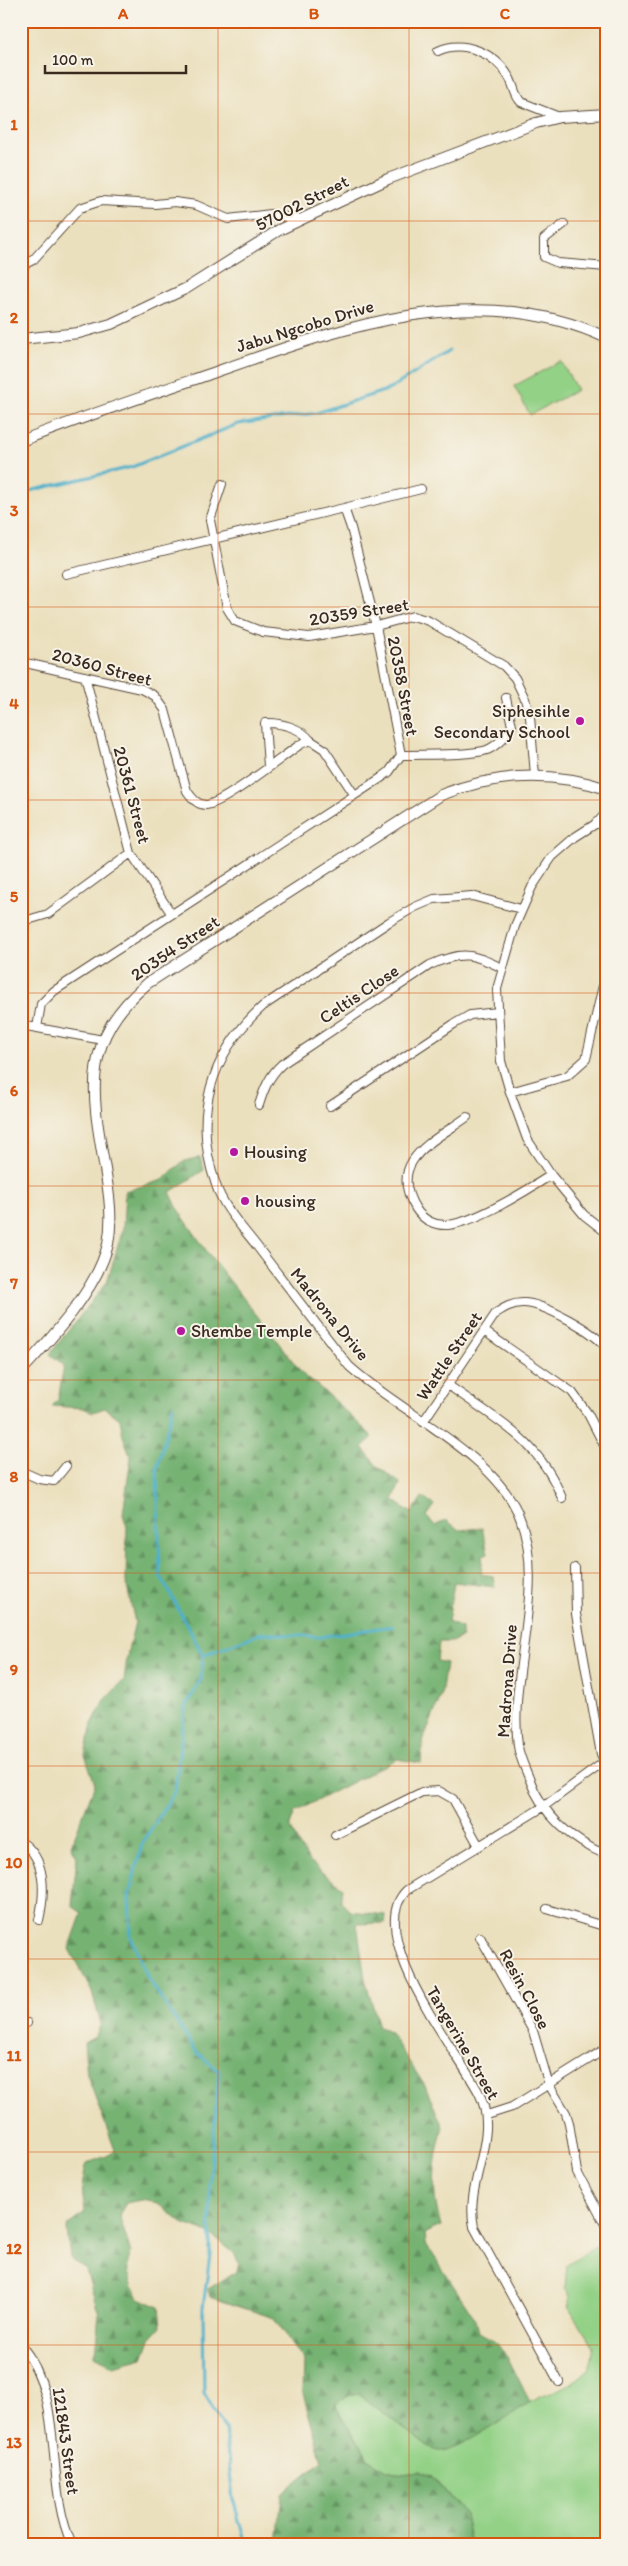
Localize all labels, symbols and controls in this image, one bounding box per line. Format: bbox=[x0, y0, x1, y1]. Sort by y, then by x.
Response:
text: A bbox=[117, 4, 129, 23]
text: B bbox=[309, 4, 320, 23]
text: C bbox=[500, 4, 511, 23]
scale bar bbox=[45, 42, 186, 74]
text: 100 m bbox=[52, 51, 94, 69]
text: 1 bbox=[10, 115, 18, 134]
street label: 57002 Street bbox=[252, 170, 352, 236]
street label: Jabu Ngcobo Drive bbox=[233, 295, 377, 357]
text: 2 bbox=[10, 308, 19, 327]
text: 3 bbox=[10, 501, 19, 520]
street label: 20359 Street bbox=[307, 593, 411, 631]
street label: 20358 Street bbox=[383, 634, 424, 738]
street label: 20360 Street bbox=[50, 643, 155, 691]
text: 4 bbox=[9, 694, 19, 713]
place label: Siphesihle Secondary School bbox=[434, 700, 570, 743]
marker: Siphesihle Secondary School bbox=[574, 715, 586, 727]
street label: 20361 Street bbox=[108, 744, 156, 846]
text: 5 bbox=[10, 887, 19, 906]
street label: 20354 Street bbox=[126, 910, 224, 986]
street label: Celtis Close bbox=[315, 959, 403, 1029]
text: 6 bbox=[10, 1081, 19, 1100]
place label: Housing bbox=[244, 1141, 308, 1163]
marker: Housing bbox=[228, 1146, 240, 1158]
place label: housing bbox=[255, 1190, 317, 1212]
marker: housing bbox=[239, 1195, 251, 1207]
street label: Madrona Drive bbox=[286, 1263, 374, 1365]
text: 7 bbox=[9, 1274, 18, 1293]
street label: Wattle Street bbox=[411, 1307, 487, 1405]
place label: Shembe Temple bbox=[191, 1320, 312, 1342]
marker: Shembe Temple bbox=[175, 1325, 187, 1337]
text: 8 bbox=[10, 1467, 19, 1486]
street label: Madrona Drive bbox=[492, 1624, 522, 1738]
text: 9 bbox=[10, 1660, 18, 1679]
text: 10 bbox=[5, 1853, 23, 1872]
street label: Resin Close bbox=[495, 1945, 555, 2033]
street label: Tangerine Street bbox=[421, 1982, 505, 2104]
text: 11 bbox=[7, 2046, 22, 2065]
text: 12 bbox=[6, 2239, 23, 2258]
street label: 121843 Street bbox=[48, 2386, 84, 2496]
text: 13 bbox=[6, 2433, 22, 2452]

